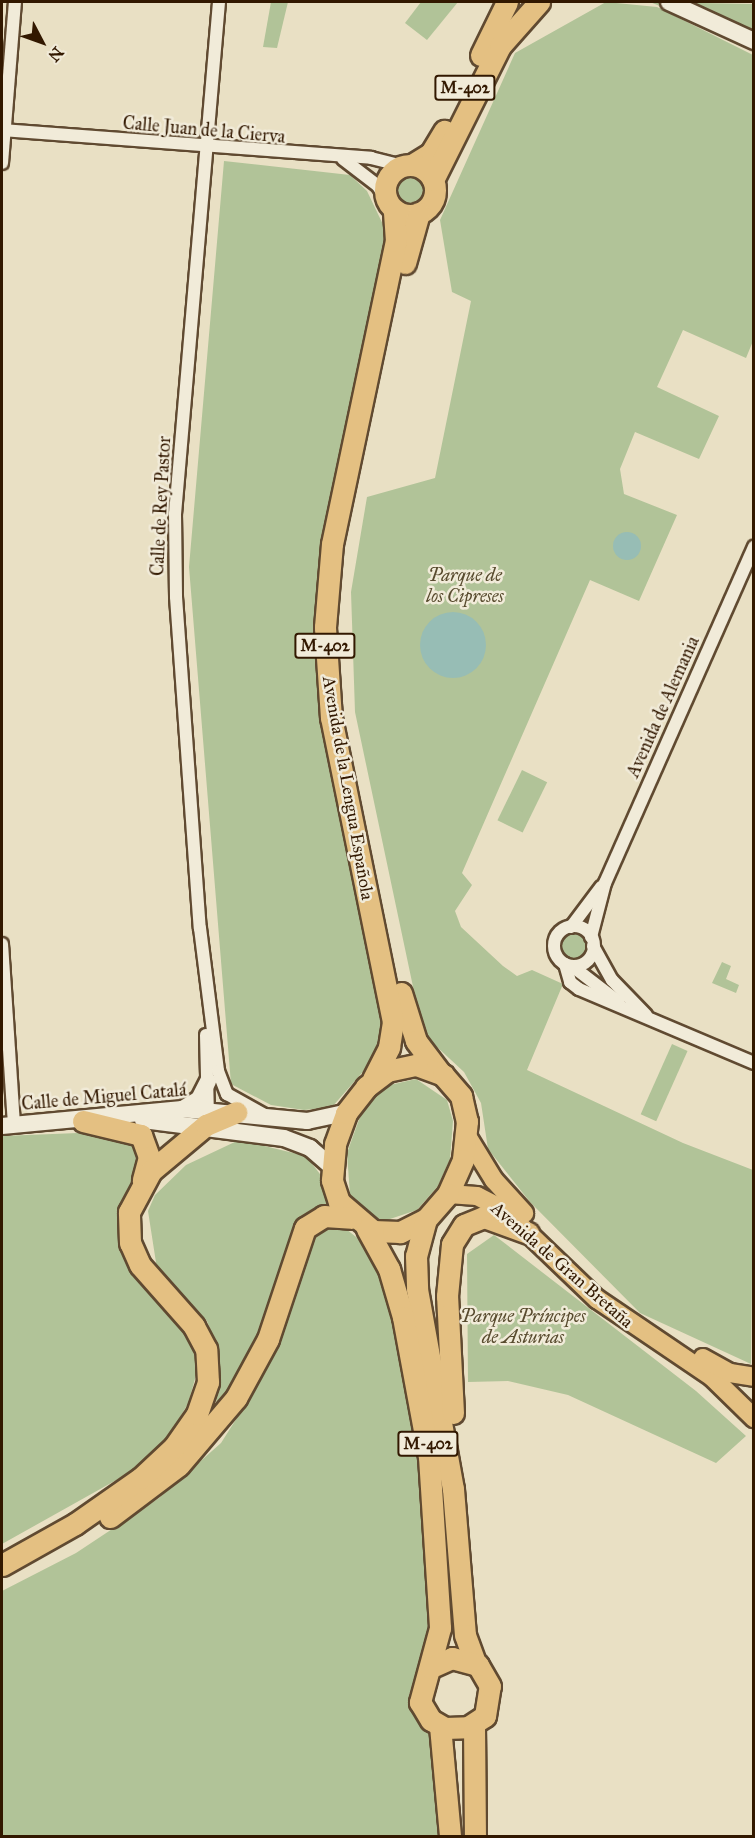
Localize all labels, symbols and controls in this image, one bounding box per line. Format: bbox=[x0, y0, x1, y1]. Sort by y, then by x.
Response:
north arrow bbox=[12, 12, 72, 72]
text: N bbox=[44, 43, 68, 65]
road number: M-402 bbox=[434, 75, 496, 101]
street label: Calle Juan de la Cierva bbox=[122, 112, 286, 148]
street label: Calle de Rey Pastor bbox=[147, 436, 175, 576]
park label: Parque de los Cipreses bbox=[426, 565, 504, 608]
road number: M-402 bbox=[294, 633, 356, 659]
street label: Avenida de Alemania bbox=[622, 633, 704, 781]
street label: Avenida de la Lengua Española bbox=[318, 674, 378, 902]
street label: Calle de Miguel Catalá bbox=[21, 1079, 187, 1115]
street label: Avenida de Gran Bretaña bbox=[487, 1197, 637, 1333]
park label: Parque Príncipes de Asturias bbox=[460, 1306, 586, 1348]
road number: M-402 bbox=[396, 1431, 460, 1457]

